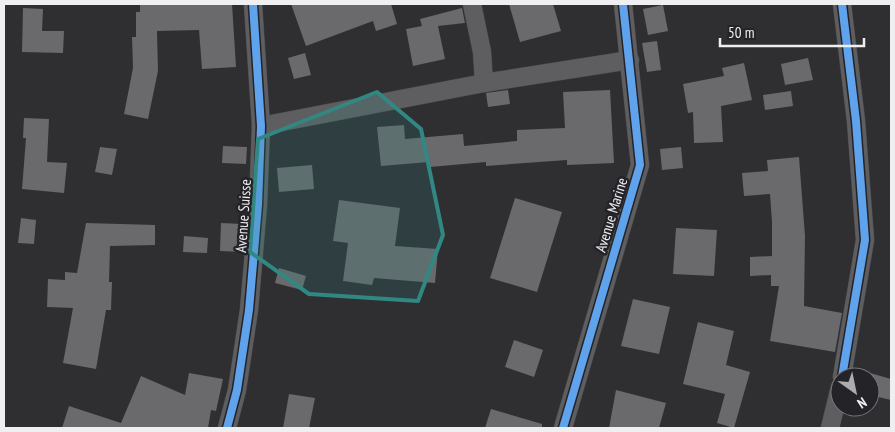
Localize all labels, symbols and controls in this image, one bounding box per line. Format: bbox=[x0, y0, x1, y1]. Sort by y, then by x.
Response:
scale bar bbox=[720, 15, 864, 47]
text: 50 m bbox=[728, 23, 754, 42]
street label: Avenue Marine bbox=[591, 175, 631, 255]
street label: Avenue Suisse bbox=[231, 179, 255, 253]
north arrow bbox=[830, 367, 880, 417]
text: N bbox=[854, 393, 870, 413]

